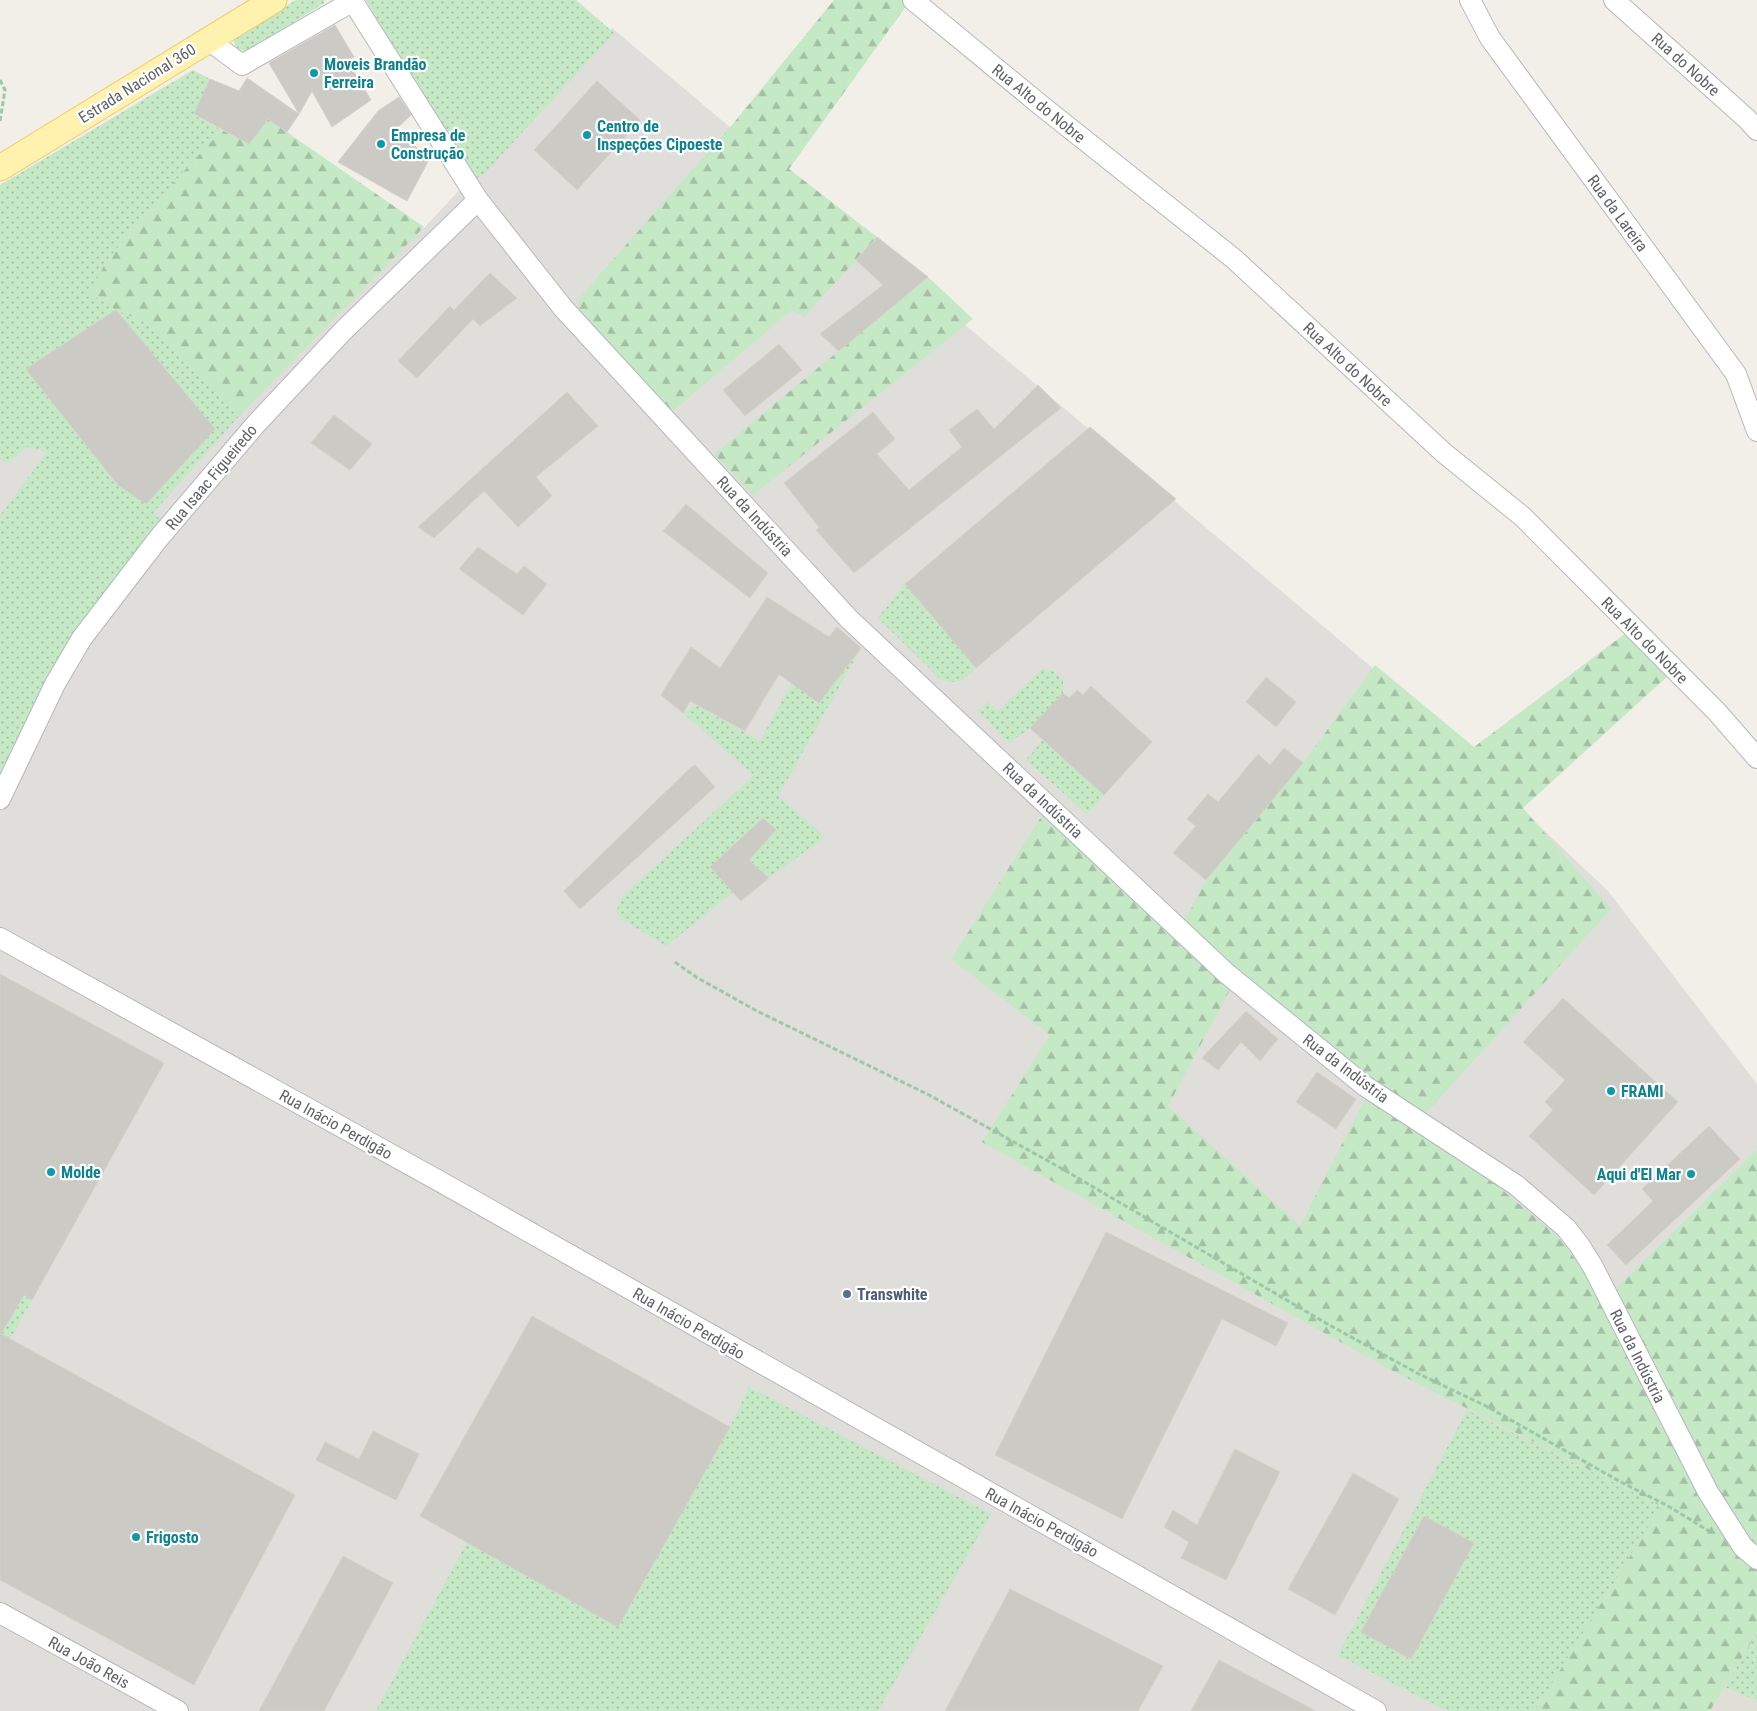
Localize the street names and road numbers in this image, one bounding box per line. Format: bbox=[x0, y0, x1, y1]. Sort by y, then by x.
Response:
street label: Rua do Nobre bbox=[1648, 29, 1724, 100]
street label: Estrada Nacional 360 bbox=[75, 40, 199, 127]
street label: Rua Alto do Nobre bbox=[988, 60, 1089, 147]
street label: Rua da Lareira bbox=[1583, 171, 1652, 255]
street label: Rua Alto do Nobre bbox=[1299, 318, 1396, 410]
street label: Rua Isaac Figueiredo bbox=[162, 421, 261, 534]
street label: Rua da Indústria bbox=[713, 472, 797, 560]
street label: Rua Alto do Nobre bbox=[1597, 593, 1692, 688]
street label: Rua da Indústria bbox=[999, 758, 1087, 842]
street label: Rua da Indústria bbox=[1299, 1030, 1392, 1107]
street label: Rua Inácio Perdigão bbox=[276, 1086, 395, 1163]
street label: Rua Inácio Perdigão bbox=[629, 1284, 748, 1363]
street label: Rua da Indústria bbox=[1606, 1306, 1669, 1406]
street label: Rua Inácio Perdigão bbox=[982, 1484, 1101, 1561]
street label: Rua João Reis bbox=[45, 1632, 133, 1692]

